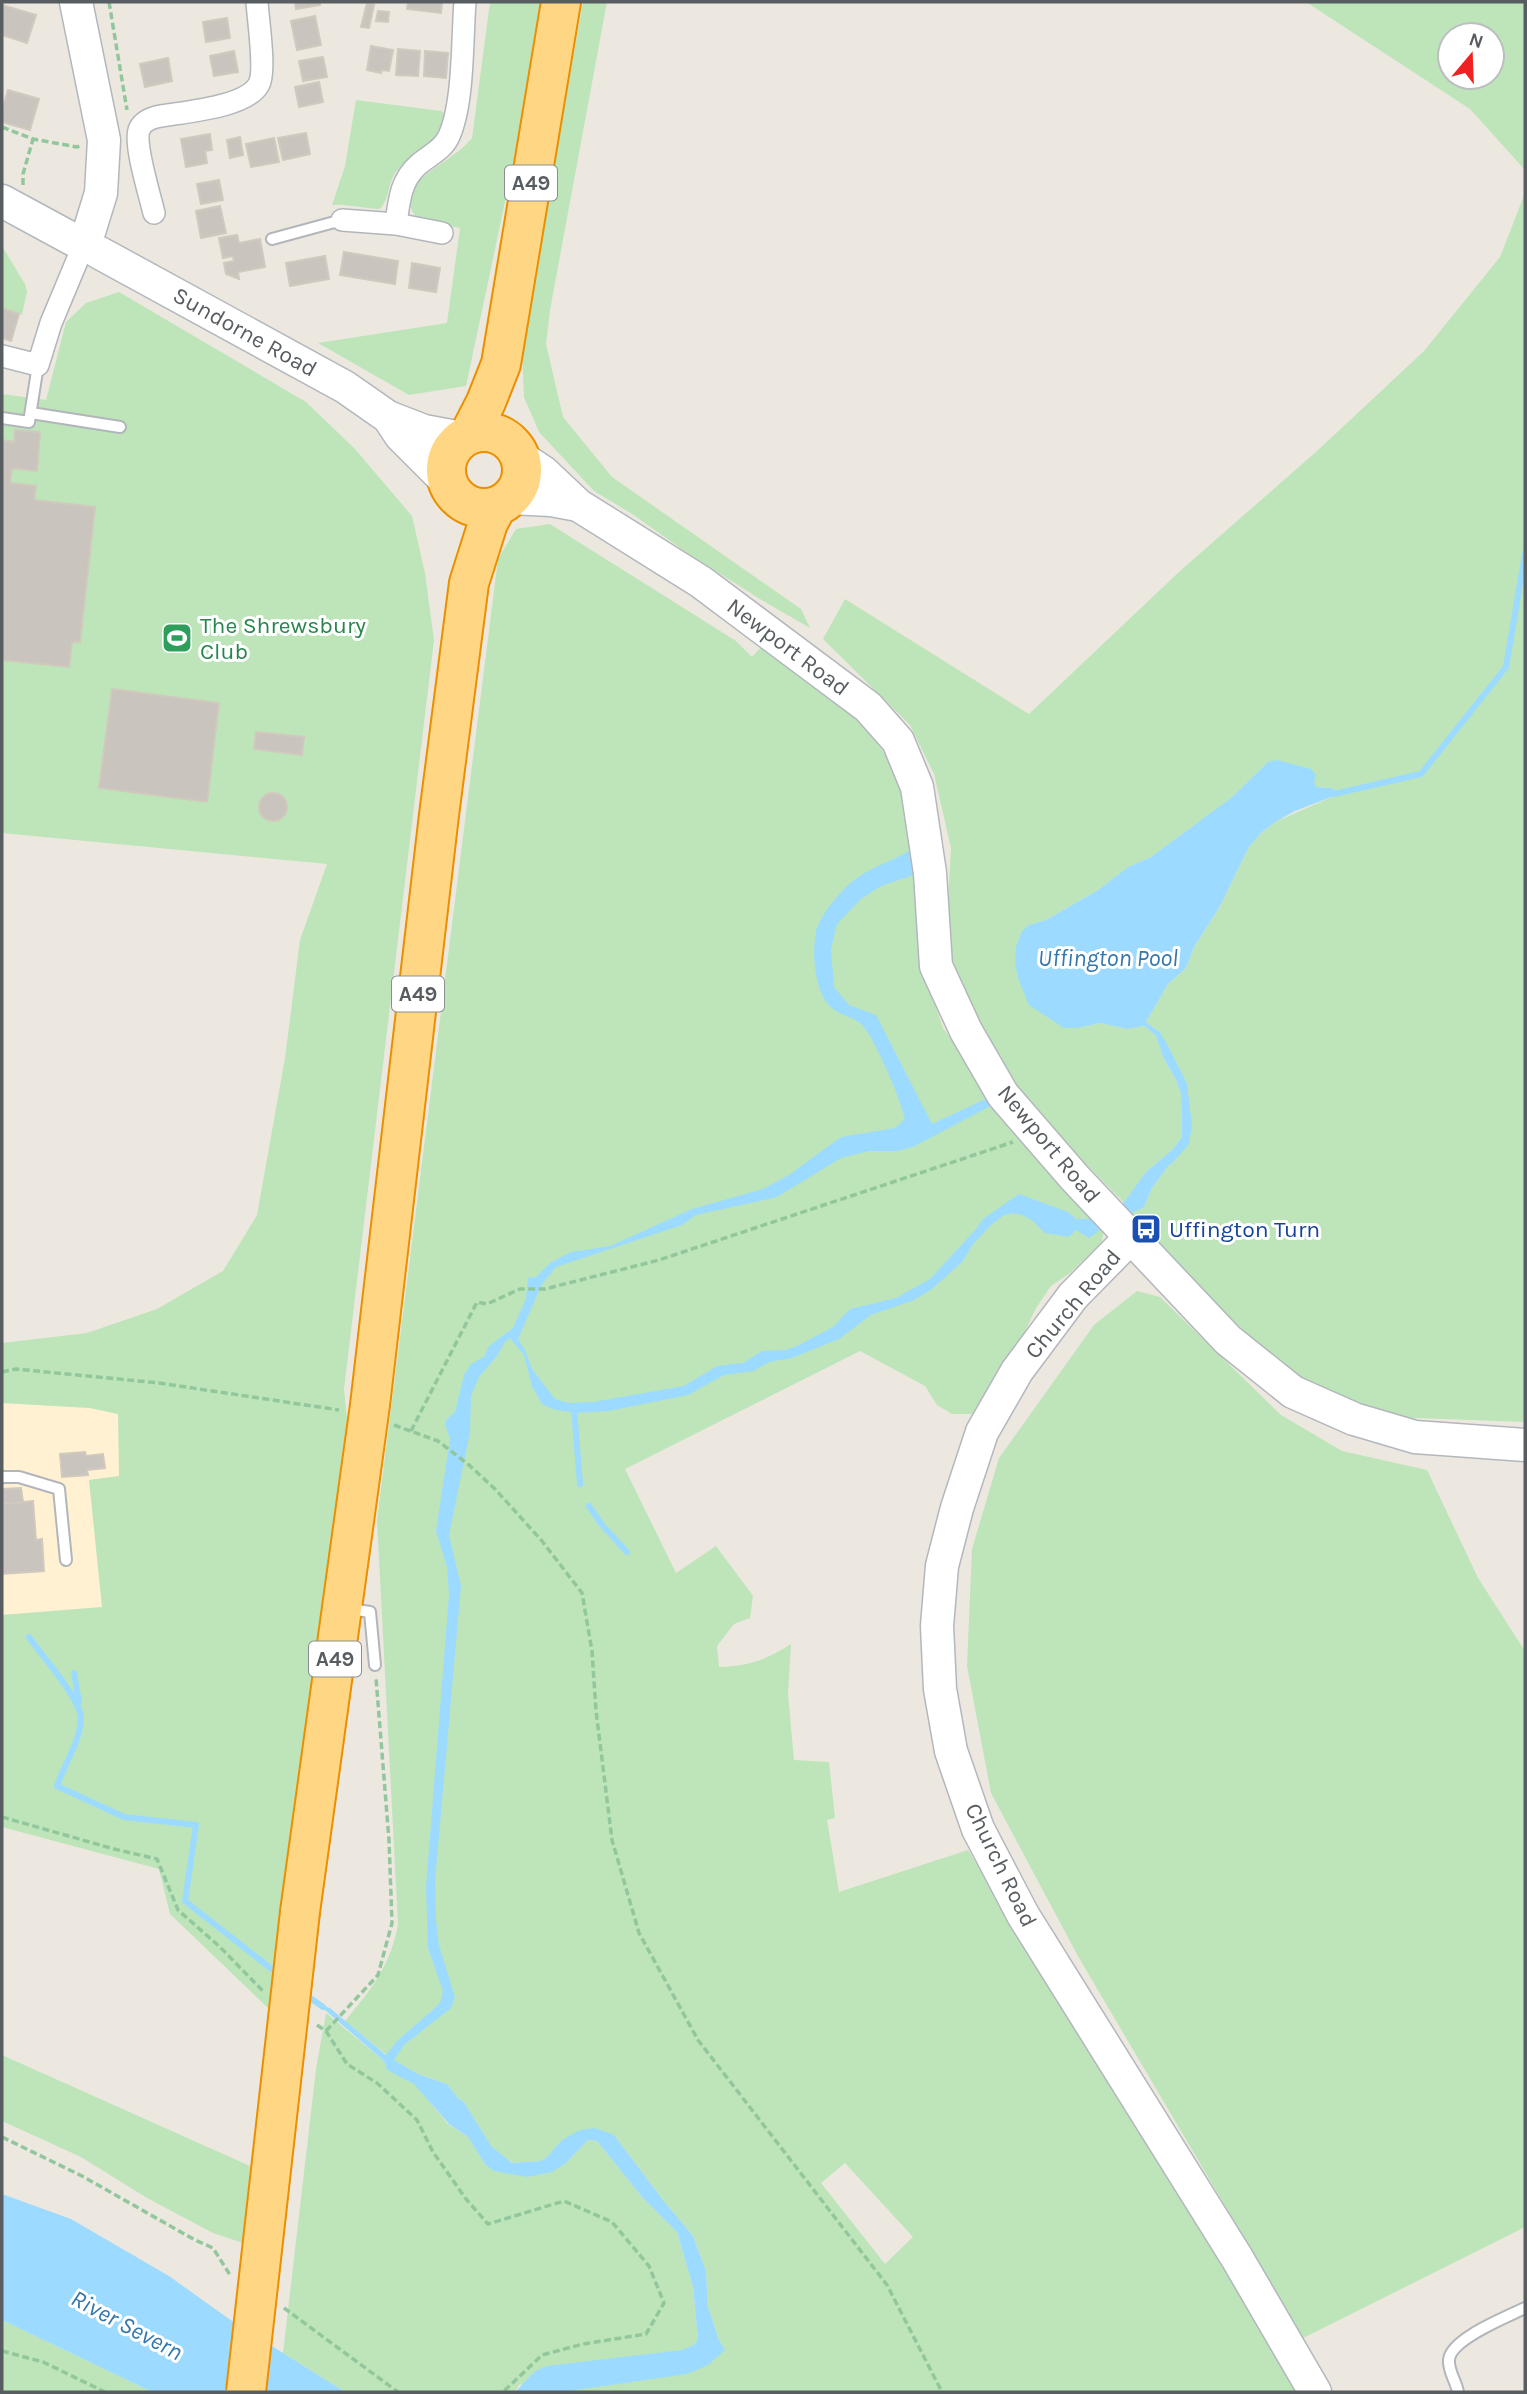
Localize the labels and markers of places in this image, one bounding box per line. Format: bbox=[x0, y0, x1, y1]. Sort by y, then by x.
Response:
place label: The Shrewsbury Club bbox=[200, 612, 366, 665]
sports icon: The Shrewsbury Club bbox=[160, 621, 194, 655]
bus stop icon: Uffington Turn bbox=[1129, 1212, 1163, 1246]
place label: Uffington Turn bbox=[1169, 1216, 1320, 1243]

